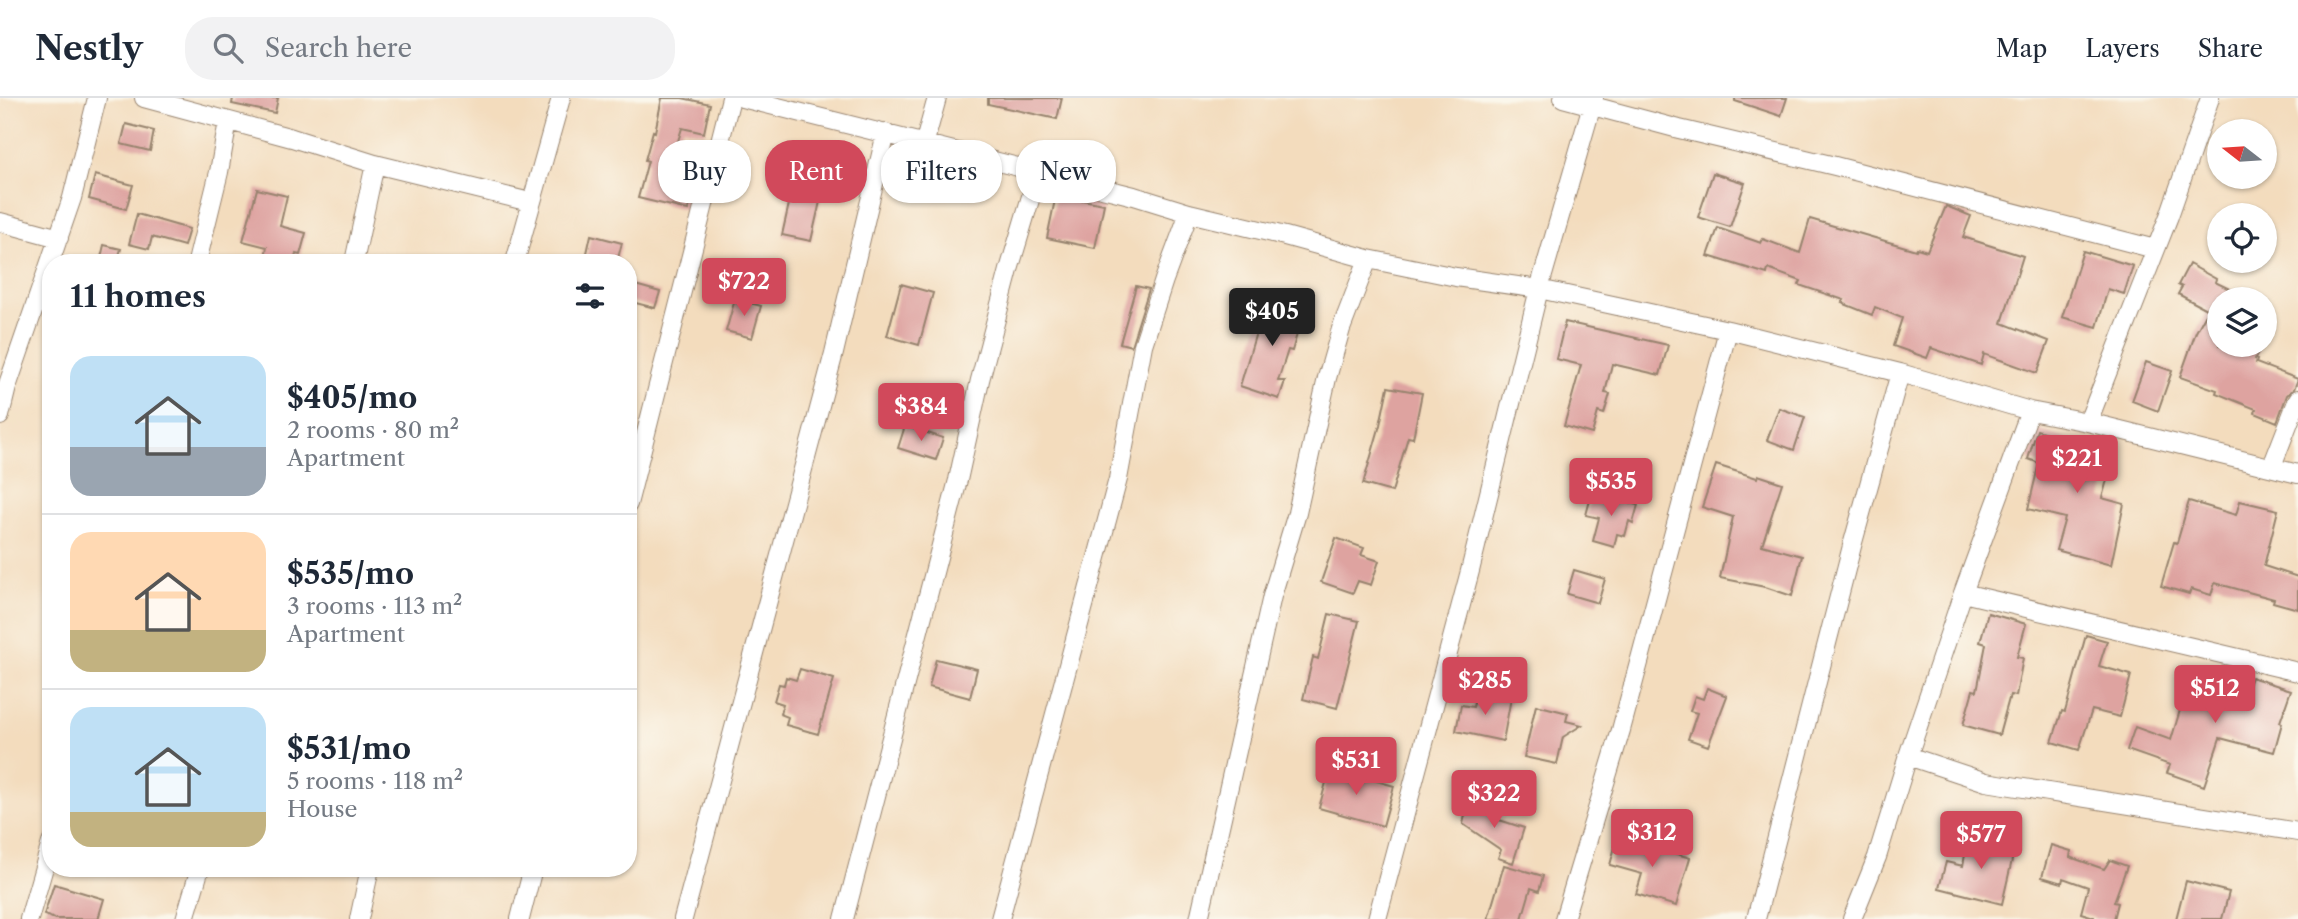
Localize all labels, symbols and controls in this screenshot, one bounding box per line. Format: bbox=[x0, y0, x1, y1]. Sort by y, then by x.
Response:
search box bbox=[185, 17, 675, 80]
text: Nestly bbox=[35, 28, 143, 69]
icon: search bbox=[209, 29, 247, 67]
text: Search here bbox=[265, 32, 412, 64]
text: Map bbox=[1996, 34, 2047, 63]
text: Layers bbox=[2085, 34, 2160, 63]
text: Share bbox=[2198, 34, 2263, 63]
north arrow bbox=[2207, 119, 2277, 189]
map controls bbox=[2207, 119, 2277, 357]
chip: Buy bbox=[658, 140, 751, 203]
chip: Rent bbox=[765, 140, 867, 203]
chip: Filters bbox=[881, 140, 1002, 203]
chip: New bbox=[1016, 140, 1116, 203]
button: locate bbox=[2207, 203, 2277, 273]
pin: $722 bbox=[703, 258, 785, 318]
text: $722 bbox=[718, 267, 770, 295]
icon: filters bbox=[571, 277, 609, 315]
text: 11 homes bbox=[70, 278, 206, 315]
button: layers bbox=[2207, 287, 2277, 357]
pin: $405 bbox=[1231, 288, 1313, 348]
text: $405 bbox=[1245, 297, 1299, 325]
text: $405/mo bbox=[287, 379, 417, 416]
icon: home bbox=[126, 384, 210, 468]
pin: $384 bbox=[880, 384, 962, 443]
text: $384 bbox=[894, 392, 948, 420]
text: 2 rooms · 80 m² bbox=[287, 416, 459, 444]
pin: $221 bbox=[2036, 436, 2118, 495]
text: Apartment bbox=[287, 444, 405, 472]
text: $221 bbox=[2052, 444, 2102, 472]
pin: $535 bbox=[1570, 458, 1652, 518]
text: $535 bbox=[1585, 467, 1637, 495]
text: $535/mo bbox=[287, 555, 414, 592]
icon: home bbox=[126, 560, 210, 644]
text: 3 rooms · 113 m² bbox=[287, 592, 463, 620]
text: Apartment bbox=[287, 620, 405, 648]
pin: $285 bbox=[1444, 658, 1526, 717]
text: $285 bbox=[1458, 666, 1512, 694]
pin: $512 bbox=[2174, 666, 2256, 725]
text: $512 bbox=[2190, 674, 2240, 702]
text: $531/mo bbox=[287, 730, 411, 767]
icon: home bbox=[126, 735, 210, 819]
pin: $531 bbox=[1315, 738, 1397, 797]
text: $531 bbox=[1332, 746, 1380, 774]
text: 5 rooms · 118 m² bbox=[287, 767, 463, 795]
pin: $322 bbox=[1453, 770, 1535, 830]
text: $322 bbox=[1467, 779, 1521, 807]
text: House bbox=[287, 795, 357, 823]
pin: $312 bbox=[1611, 810, 1693, 869]
pin: $577 bbox=[1940, 812, 2022, 871]
text: $312 bbox=[1627, 818, 1677, 846]
text: $577 bbox=[1956, 820, 2006, 848]

